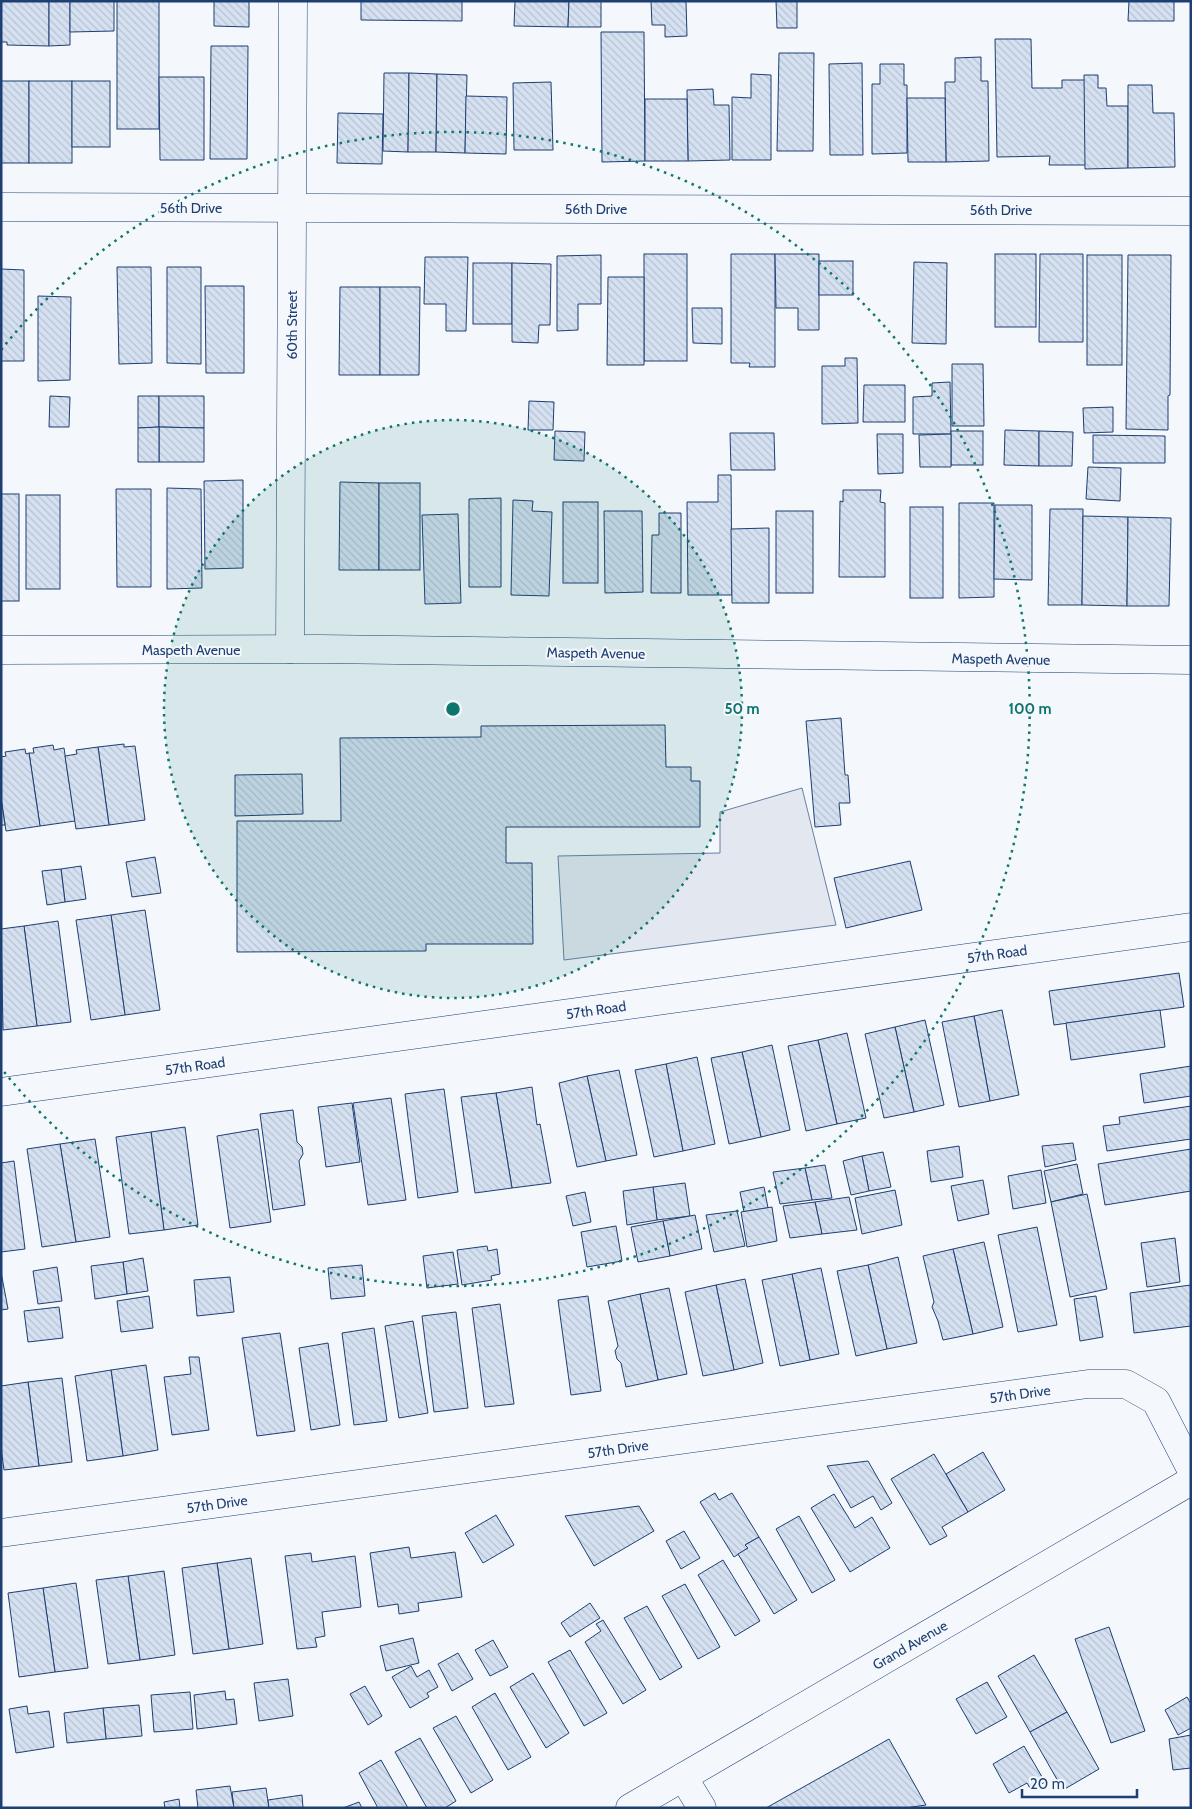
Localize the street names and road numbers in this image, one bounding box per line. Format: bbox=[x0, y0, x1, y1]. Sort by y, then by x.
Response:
street label: 56th Drive bbox=[160, 199, 222, 217]
street label: 56th Drive bbox=[565, 200, 627, 218]
street label: 56th Drive bbox=[970, 201, 1032, 219]
street label: 60th Street bbox=[283, 290, 301, 360]
street label: Maspeth Avenue bbox=[142, 641, 240, 659]
street label: Maspeth Avenue bbox=[547, 643, 645, 663]
street label: Maspeth Avenue bbox=[952, 649, 1050, 669]
street label: 57th Road bbox=[966, 941, 1028, 967]
street label: 57th Road bbox=[565, 997, 627, 1023]
street label: 57th Road bbox=[164, 1053, 226, 1079]
street label: 57th Drive bbox=[988, 1381, 1052, 1407]
street label: 57th Drive bbox=[586, 1436, 650, 1462]
street label: 57th Drive bbox=[185, 1491, 249, 1517]
street label: Grand Avenue bbox=[869, 1616, 951, 1674]

